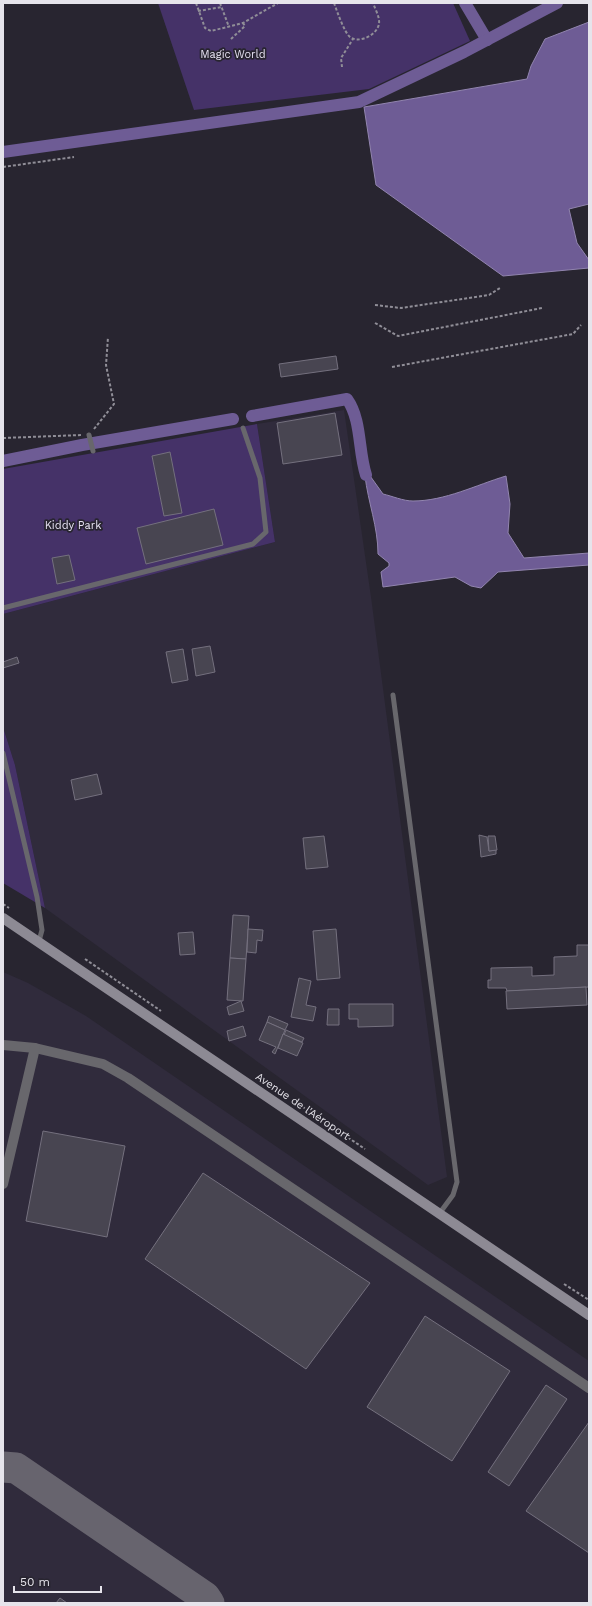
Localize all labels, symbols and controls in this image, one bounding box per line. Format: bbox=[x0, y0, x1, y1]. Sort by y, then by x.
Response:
park label: Magic World bbox=[200, 48, 266, 61]
park label: Kiddy Park bbox=[45, 519, 101, 532]
street label: Avenue de l'Aéroport bbox=[253, 1070, 353, 1143]
scale bar bbox=[14, 1568, 101, 1594]
text: 50 m bbox=[20, 1575, 50, 1589]

